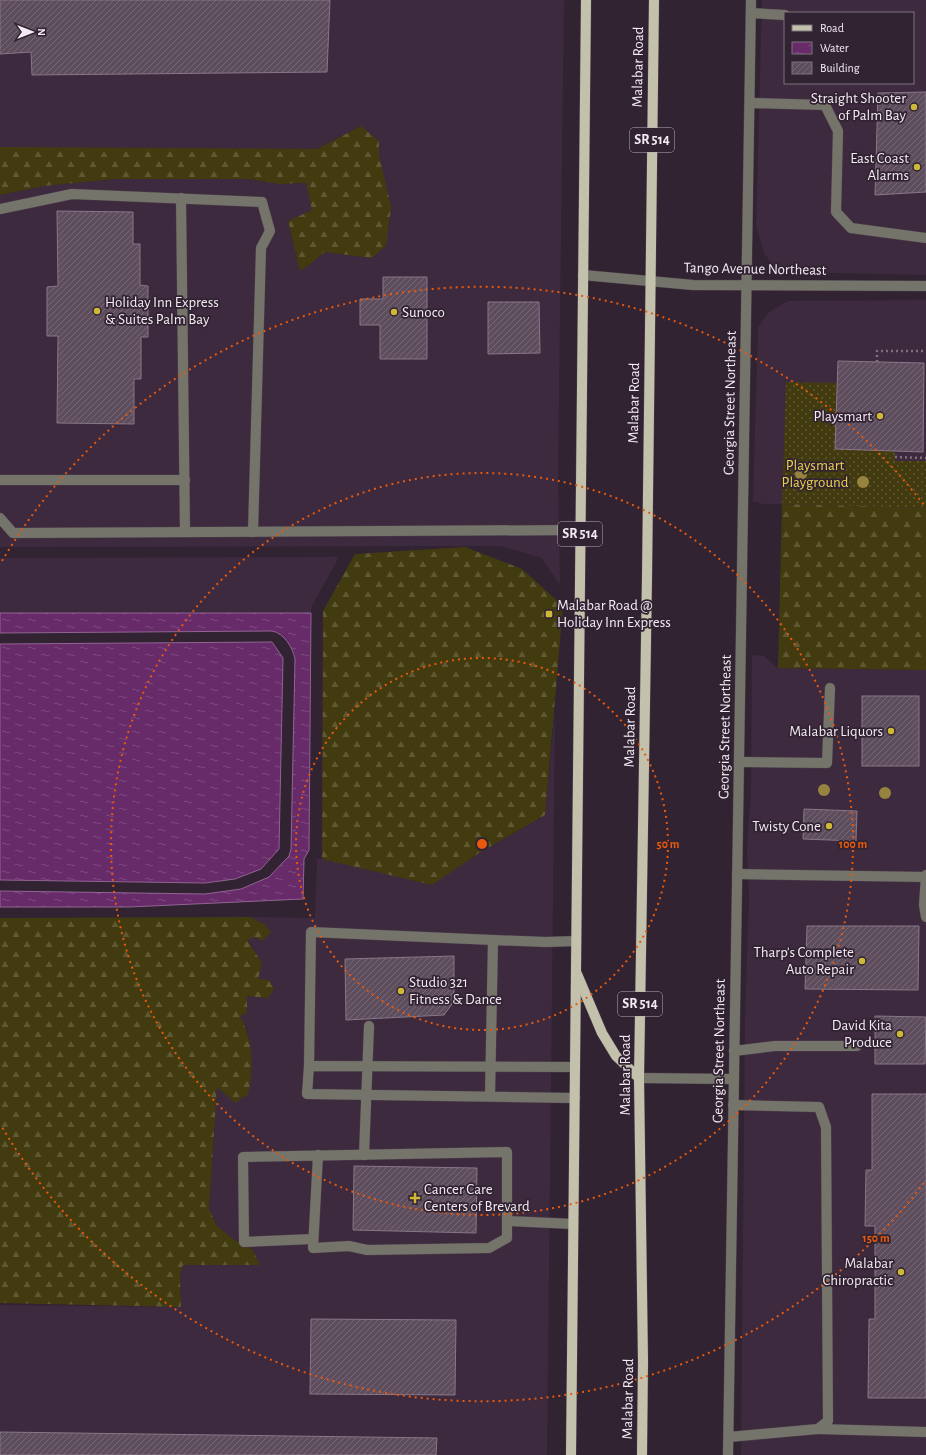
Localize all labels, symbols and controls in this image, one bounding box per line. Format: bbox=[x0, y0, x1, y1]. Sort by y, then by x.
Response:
north arrow bbox=[12, 12, 52, 52]
legend bbox=[784, 12, 914, 84]
text: Road bbox=[820, 22, 844, 34]
street label: Malabar Road bbox=[630, 26, 646, 108]
text: N bbox=[36, 28, 47, 36]
text: Water bbox=[820, 42, 849, 54]
text: Building bbox=[820, 62, 860, 74]
place label: Straight Shooter of Palm Bay bbox=[811, 91, 907, 123]
marker: Straight Shooter of Palm Bay bbox=[909, 102, 919, 112]
road number: SR 514 bbox=[630, 128, 674, 152]
place label: East Coast Alarms bbox=[850, 151, 909, 183]
marker: East Coast Alarms bbox=[912, 162, 922, 172]
street label: Tango Avenue Northeast bbox=[683, 260, 827, 278]
place label: Holiday Inn Express & Suites Palm Bay bbox=[105, 295, 219, 327]
place label: Sunoco bbox=[402, 305, 445, 320]
marker: Holiday Inn Express & Suites Palm Bay bbox=[92, 306, 102, 316]
marker: Sunoco bbox=[389, 307, 399, 317]
street label: Georgia Street Northeast bbox=[721, 330, 739, 475]
street label: Malabar Road bbox=[626, 362, 642, 444]
place label: Playsmart bbox=[813, 409, 872, 424]
marker: Playsmart bbox=[875, 411, 885, 421]
park label: Playsmart Playground bbox=[782, 458, 849, 490]
road number: SR 514 bbox=[558, 522, 602, 546]
place label: Malabar Road @ Holiday Inn Express bbox=[557, 598, 671, 630]
marker: Malabar Road @ Holiday Inn Express bbox=[544, 609, 554, 619]
street label: Georgia Street Northeast bbox=[716, 654, 734, 799]
street label: Malabar Road bbox=[622, 686, 638, 768]
place label: Malabar Liquors bbox=[789, 724, 883, 739]
marker: Malabar Liquors bbox=[886, 726, 896, 736]
place label: Twisty Cone bbox=[752, 819, 821, 834]
marker: Twisty Cone bbox=[824, 821, 834, 831]
centre of rings bbox=[475, 837, 489, 851]
text: 50 m bbox=[657, 838, 680, 850]
text: 100 m bbox=[839, 838, 867, 850]
place label: Tharp's Complete Auto Repair bbox=[754, 945, 854, 977]
marker: Tharp's Complete Auto Repair bbox=[857, 956, 867, 966]
place label: Studio 321 Fitness & Dance bbox=[409, 975, 502, 1007]
street label: Georgia Street Northeast bbox=[710, 978, 728, 1123]
marker: Studio 321 Fitness & Dance bbox=[396, 986, 406, 996]
road number: SR 514 bbox=[618, 992, 662, 1016]
place label: David Kita Produce bbox=[832, 1018, 892, 1050]
marker: David Kita Produce bbox=[895, 1029, 905, 1039]
street label: Malabar Road bbox=[618, 1034, 633, 1115]
place label: Cancer Care Centers of Brevard bbox=[424, 1182, 530, 1214]
marker: Cancer Care Centers of Brevard bbox=[409, 1192, 421, 1204]
text: 150 m bbox=[862, 1232, 890, 1244]
place label: Malabar Chiropractic bbox=[823, 1256, 893, 1288]
marker: Malabar Chiropractic bbox=[896, 1267, 906, 1277]
street label: Malabar Road bbox=[620, 1358, 636, 1440]

